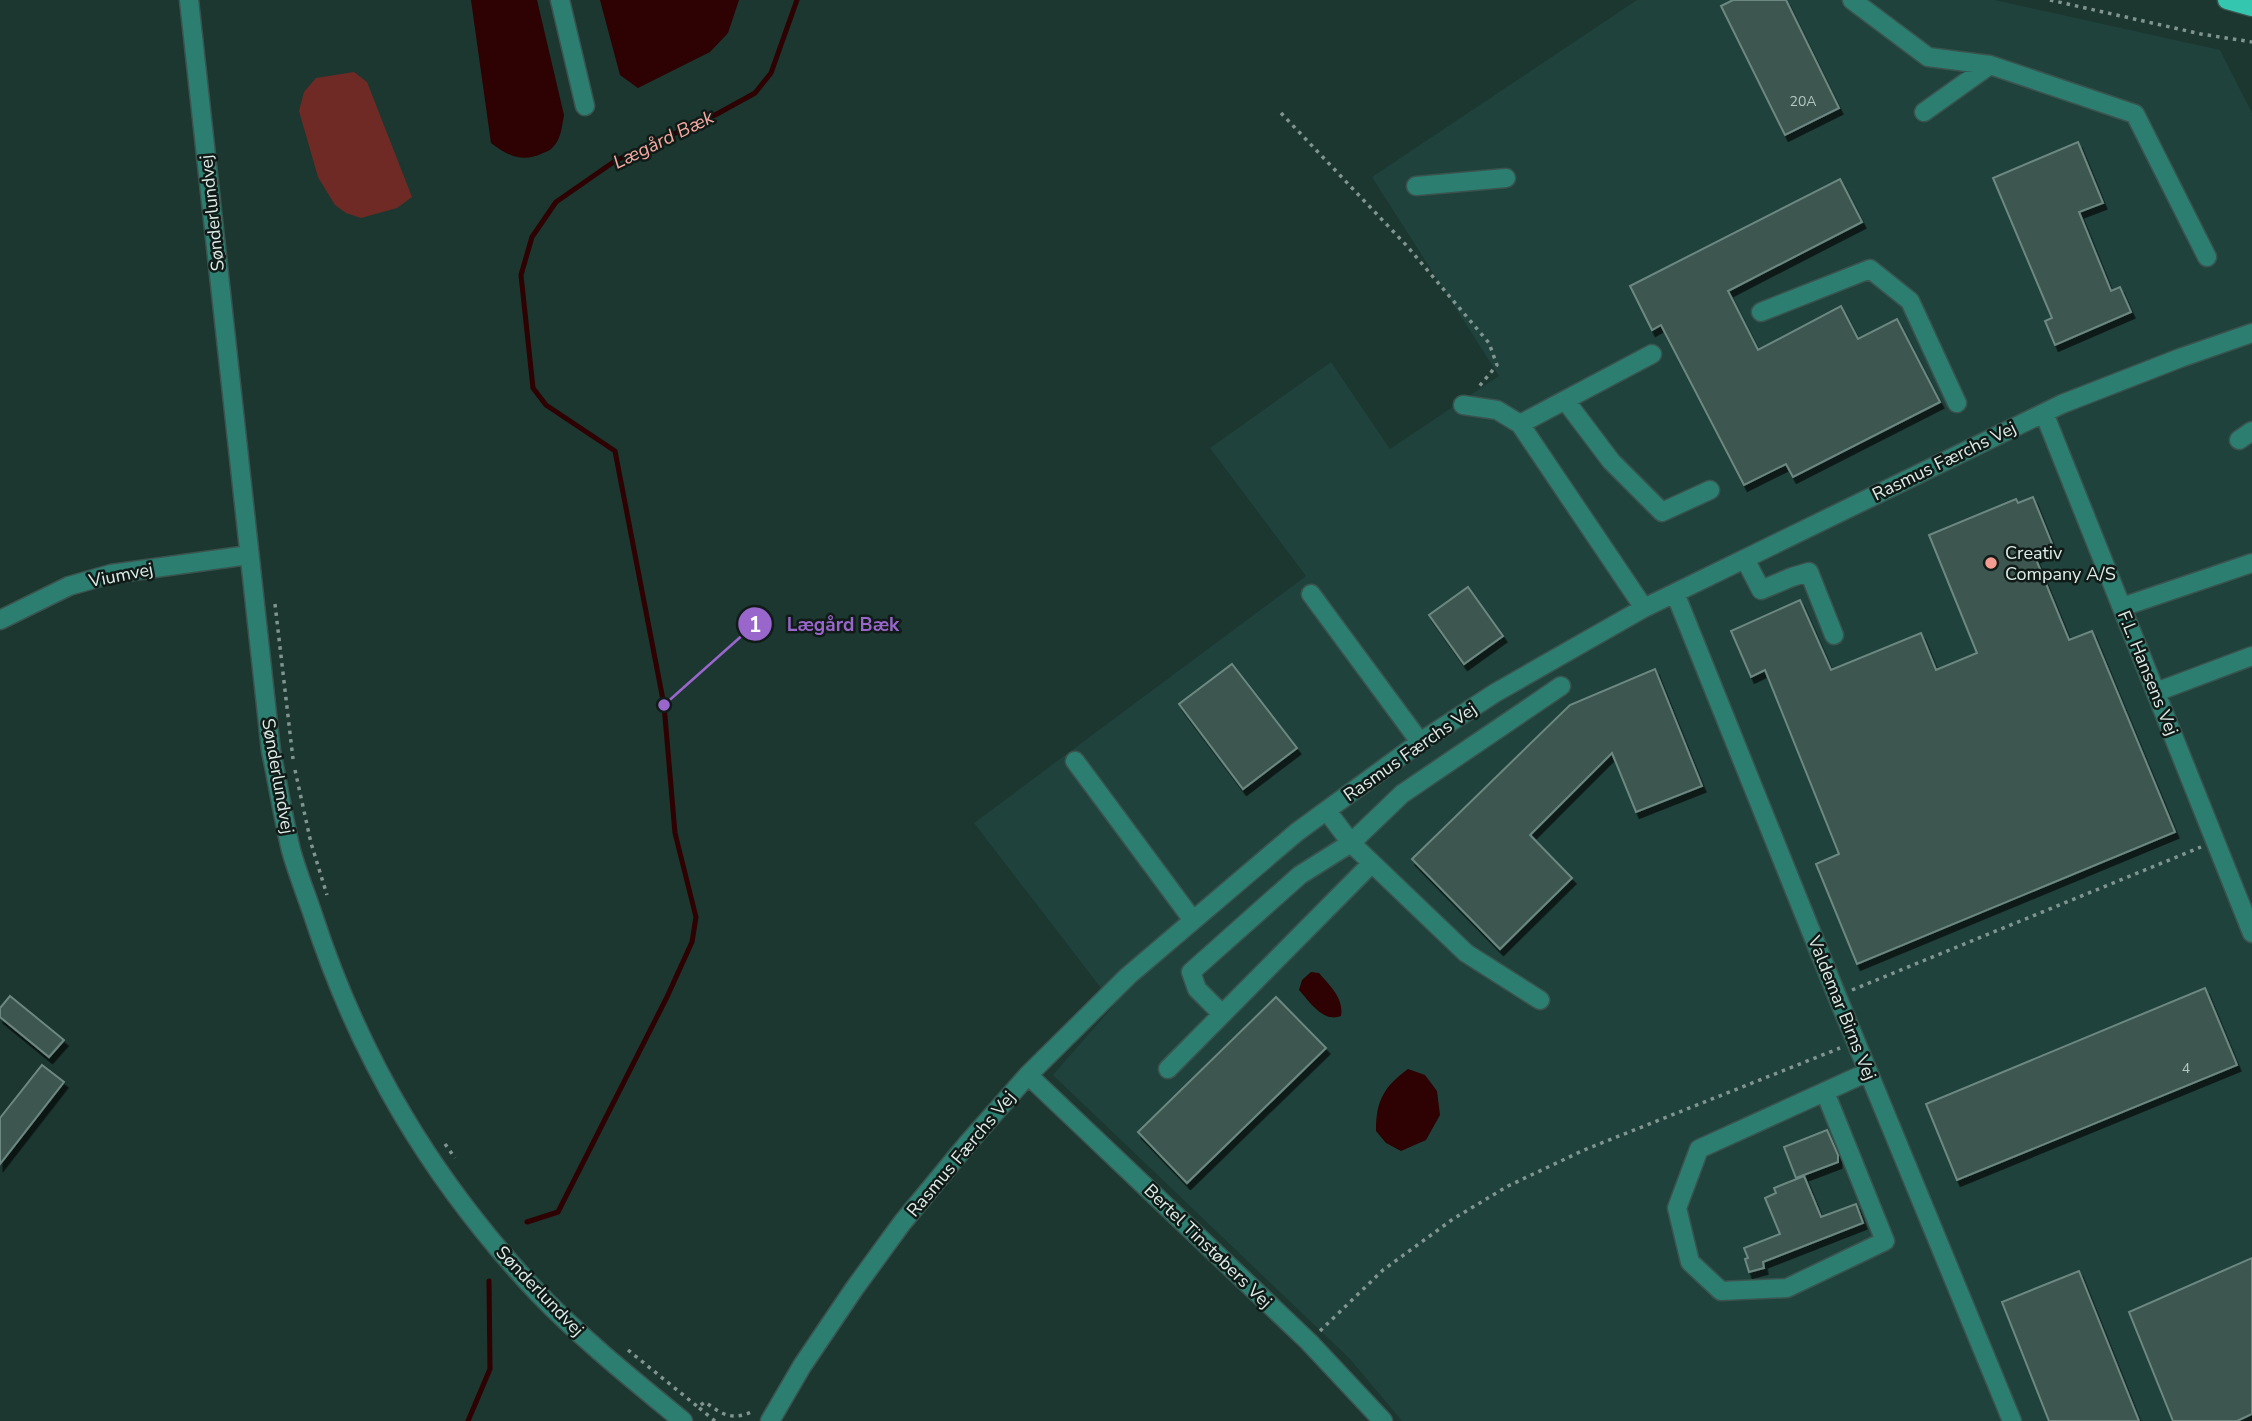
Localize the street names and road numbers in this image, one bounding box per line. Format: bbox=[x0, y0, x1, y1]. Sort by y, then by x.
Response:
street label: Sønderlundvej bbox=[194, 154, 230, 272]
street label: Rasmus Færchs Vej bbox=[1868, 416, 2020, 506]
street label: Viumvej bbox=[86, 557, 155, 593]
street label: F.L. Hansens Vej bbox=[2112, 607, 2184, 739]
street label: Rasmus Færchs Vej bbox=[1339, 697, 1481, 807]
street label: Sønderlundvej bbox=[256, 716, 300, 836]
street label: Valdemar Birns Vej bbox=[1802, 931, 1882, 1084]
street label: Rasmus Færchs Vej bbox=[901, 1086, 1021, 1222]
street label: Bertel Tinstøbers Vej bbox=[1139, 1179, 1277, 1313]
street label: Sønderlundvej bbox=[491, 1241, 589, 1341]

